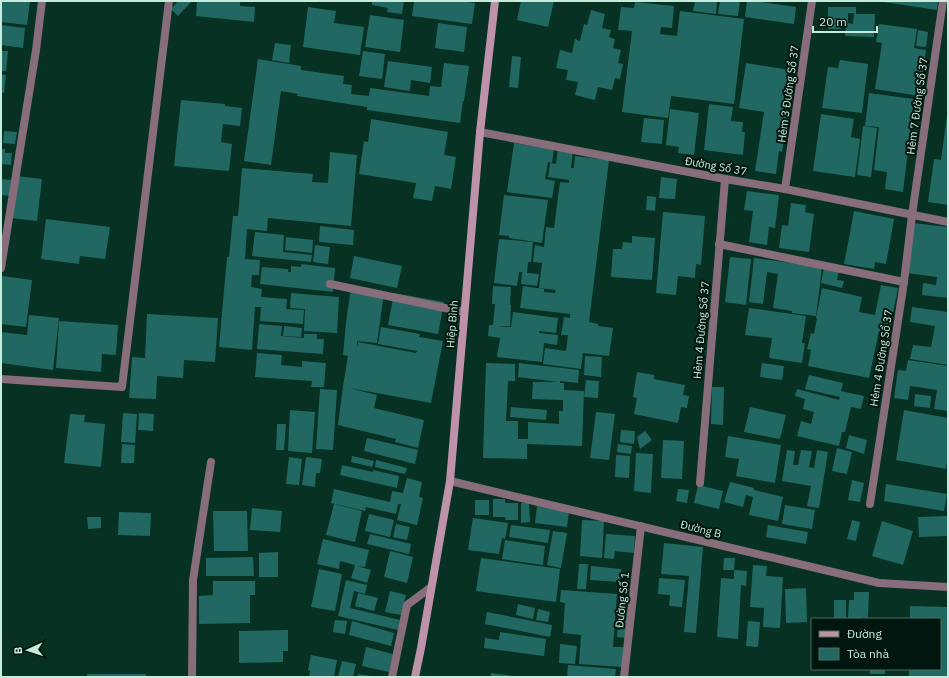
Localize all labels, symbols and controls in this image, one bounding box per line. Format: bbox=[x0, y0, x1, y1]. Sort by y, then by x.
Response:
scale bar bbox=[813, 8, 877, 34]
text: 20 m bbox=[819, 14, 847, 29]
street label: Hẻm 3 Đường Sổ 37 bbox=[774, 44, 802, 144]
street label: Hẻm 7 Đường Sổ 37 bbox=[903, 56, 931, 156]
street label: Đường Số 37 bbox=[684, 154, 748, 178]
street label: Hẻm 4 Đường Số 37 bbox=[690, 281, 712, 379]
street label: Hiệp Bình bbox=[443, 299, 461, 349]
street label: Hẻm 4 Đường Sổ 37 bbox=[866, 308, 896, 408]
street label: Đường B bbox=[679, 517, 723, 541]
street label: Đường Số 1 bbox=[612, 571, 632, 629]
legend bbox=[811, 618, 941, 670]
text: Đường bbox=[847, 626, 882, 641]
north arrow bbox=[8, 630, 48, 670]
text: B bbox=[11, 646, 25, 655]
text: Tòa nhà bbox=[847, 646, 890, 661]

